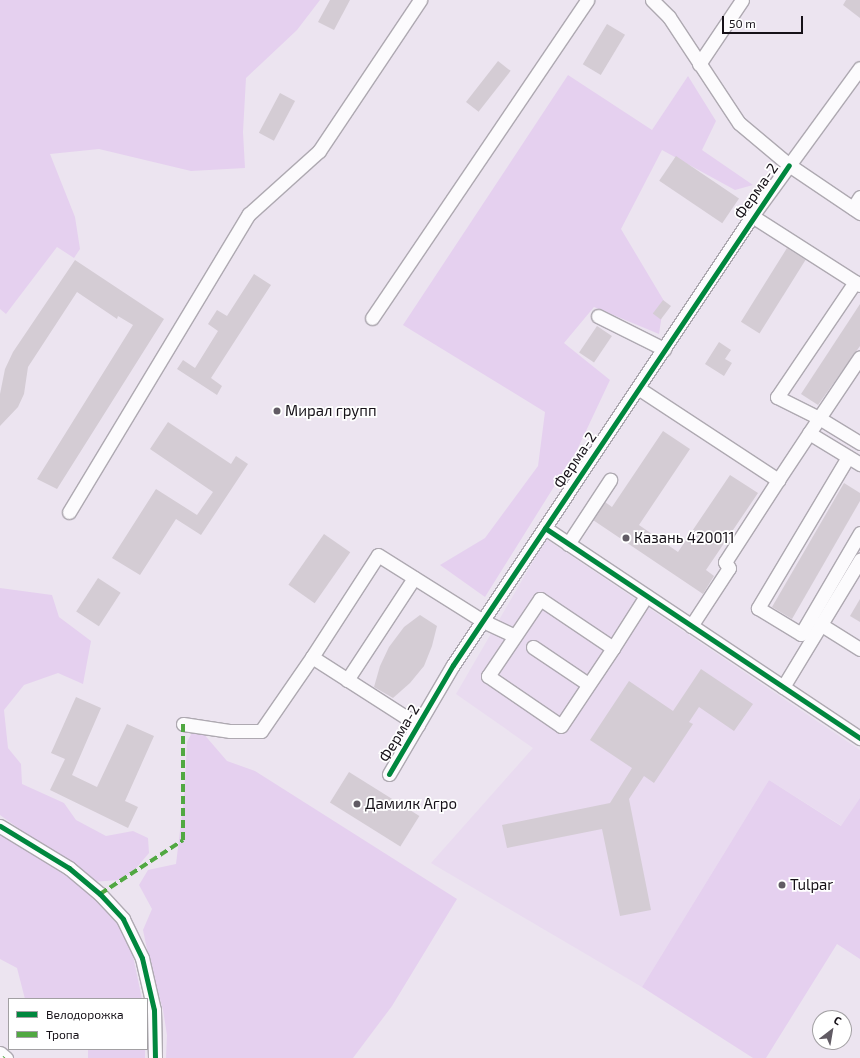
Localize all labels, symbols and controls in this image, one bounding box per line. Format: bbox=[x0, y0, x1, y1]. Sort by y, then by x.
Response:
scale bar bbox=[724, 8, 805, 34]
text: 50 m bbox=[729, 16, 756, 30]
street label: Ферма-2 bbox=[730, 160, 782, 222]
place label: Мирал групп bbox=[285, 402, 377, 420]
marker: Мирал групп bbox=[272, 406, 282, 416]
street label: Ферма-2 bbox=[550, 429, 600, 491]
place label: Казань 420011 bbox=[634, 529, 734, 547]
marker: Казань 420011 bbox=[621, 533, 631, 543]
street label: Ферма-2 bbox=[375, 701, 423, 765]
place label: Дамилк Агро bbox=[365, 795, 457, 813]
marker: Дамилк Агро bbox=[352, 799, 362, 809]
place label: Tulpar bbox=[790, 876, 833, 894]
marker: Tulpar bbox=[777, 880, 787, 890]
legend bbox=[8, 998, 148, 1050]
text: Велодорожка bbox=[46, 1007, 124, 1021]
north arrow bbox=[812, 1010, 852, 1050]
text: С bbox=[832, 1013, 844, 1027]
text: Тропа bbox=[46, 1027, 79, 1041]

